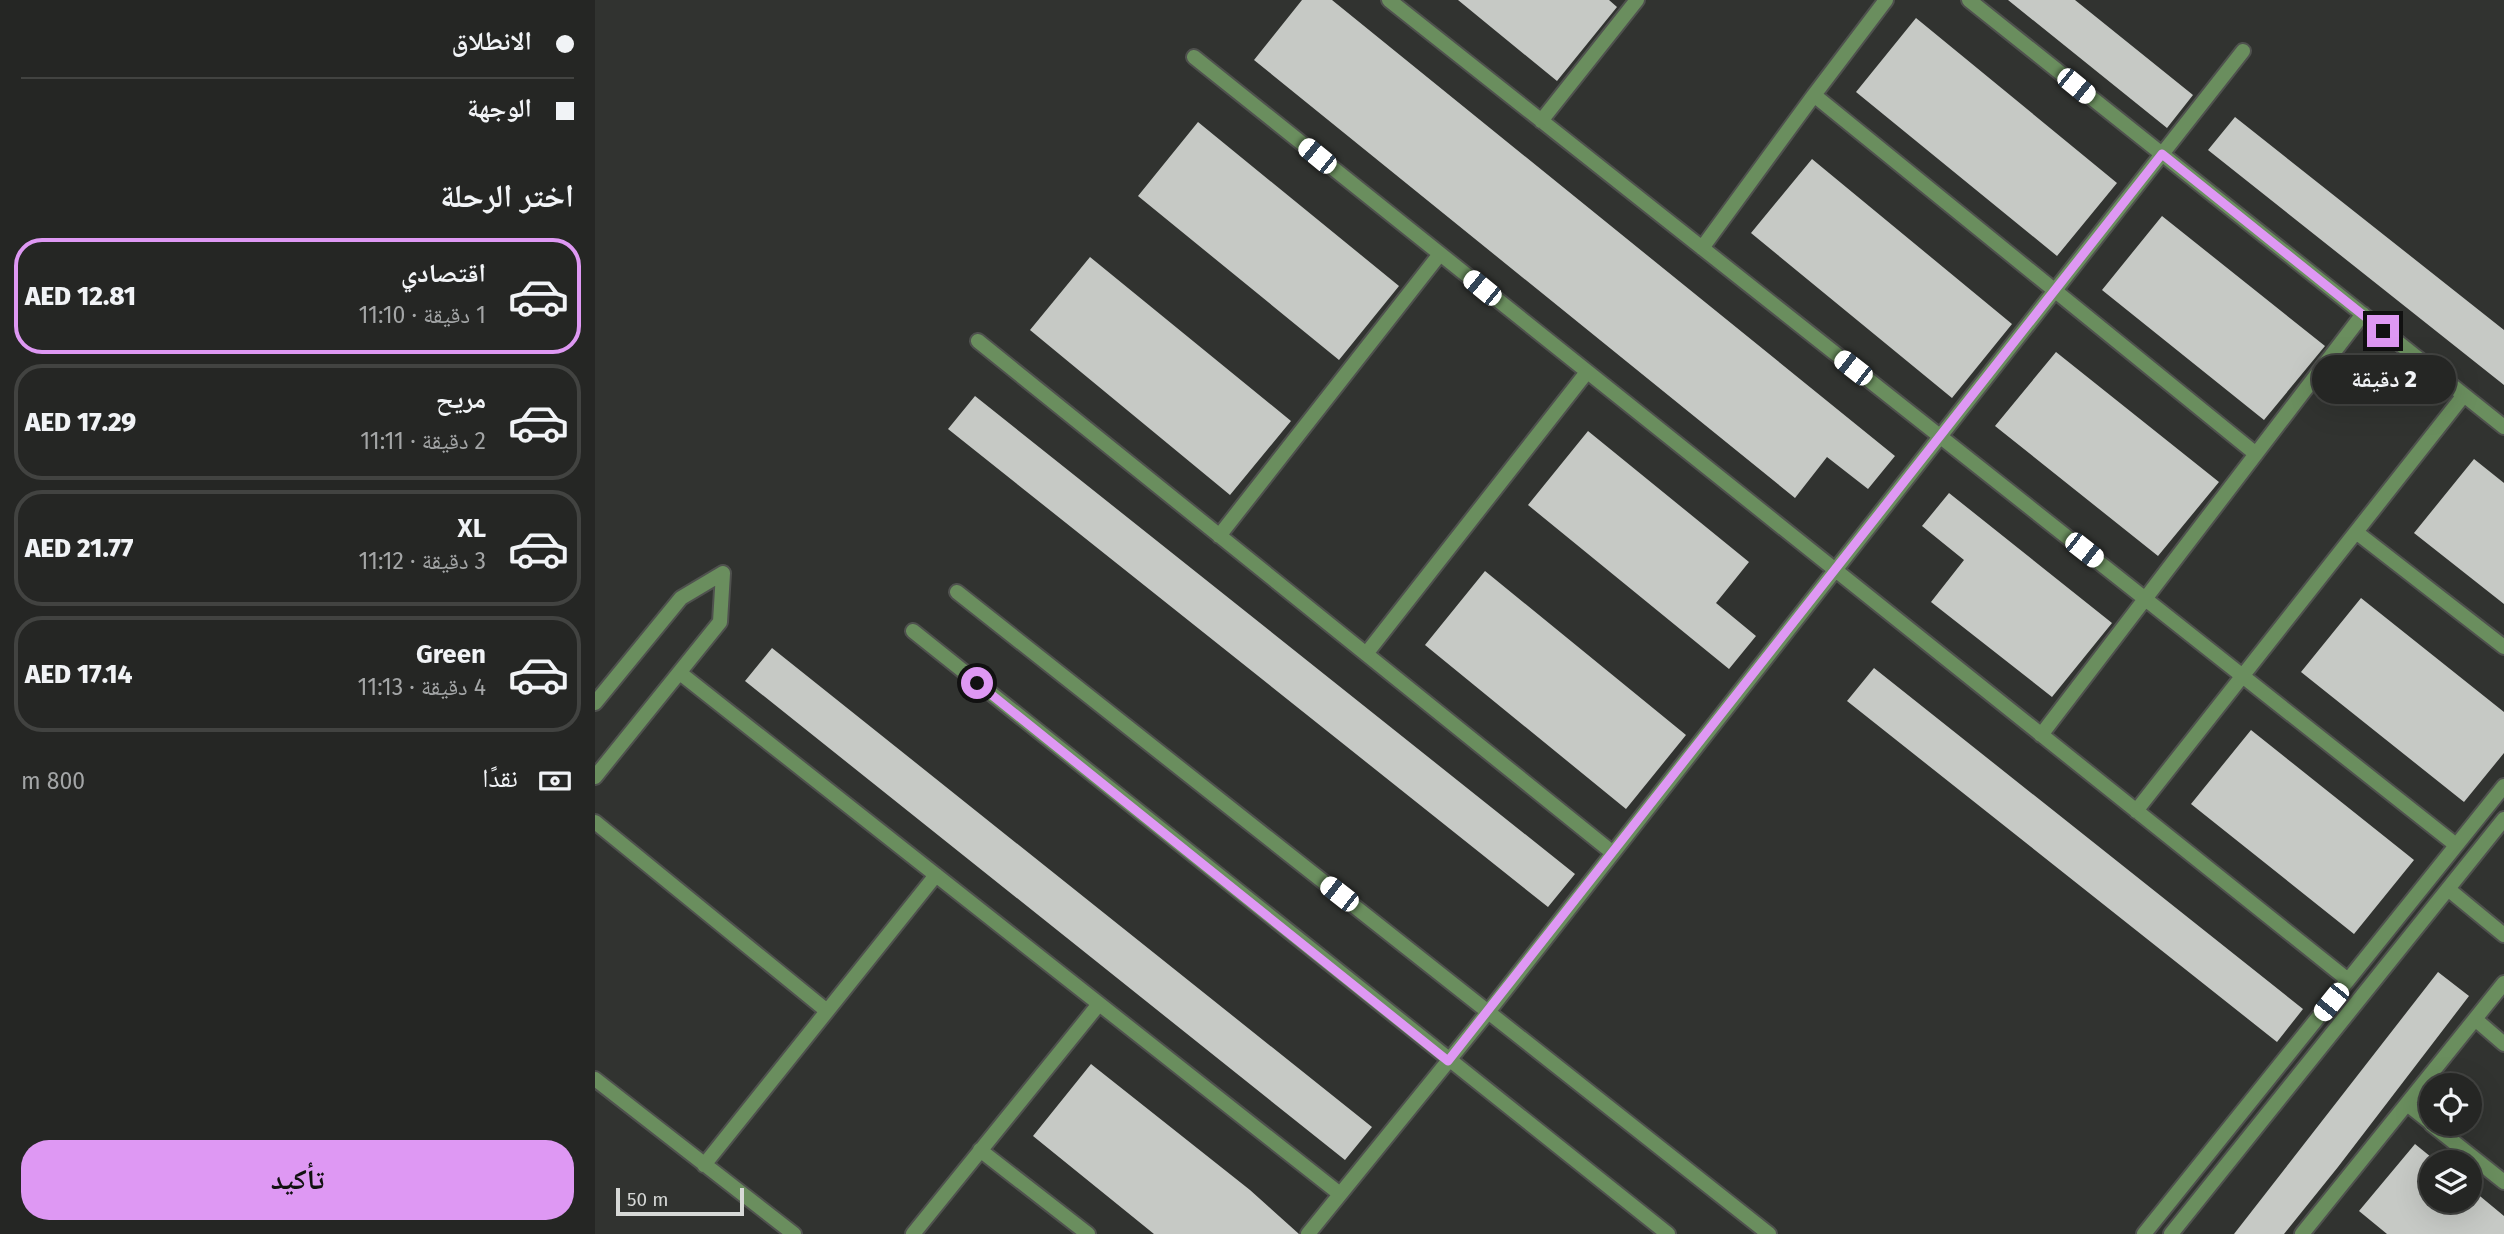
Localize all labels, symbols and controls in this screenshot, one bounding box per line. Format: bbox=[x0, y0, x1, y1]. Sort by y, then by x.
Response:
text: الانطلاق bbox=[452, 26, 532, 57]
car bbox=[2054, 65, 2099, 107]
text: الوجهة bbox=[467, 93, 532, 124]
car bbox=[1295, 135, 1340, 177]
text: اختر الرحلة bbox=[440, 177, 574, 215]
text: اقتصادي bbox=[401, 258, 486, 289]
icon: car bbox=[507, 265, 570, 328]
car bbox=[1460, 267, 1505, 309]
text: AED 12.81 bbox=[25, 281, 136, 312]
text: 1 دقيقة · 11:10 bbox=[358, 301, 486, 329]
route end bbox=[2367, 315, 2399, 347]
car bbox=[1830, 347, 1877, 389]
callout: 2 دقيقة bbox=[2311, 356, 2455, 404]
text: 2 دقيقة bbox=[2351, 365, 2417, 393]
text: مريح bbox=[436, 384, 486, 415]
icon: car bbox=[507, 391, 570, 454]
text: AED 17.29 bbox=[25, 407, 136, 438]
text: 2 دقيقة · 11:11 bbox=[360, 427, 486, 455]
text: XL bbox=[458, 513, 486, 544]
icon: car bbox=[507, 517, 570, 580]
car bbox=[2061, 529, 2108, 571]
text: AED 21.77 bbox=[25, 533, 133, 564]
text: 3 دقيقة · 11:12 bbox=[358, 547, 486, 575]
text: Green bbox=[416, 639, 486, 670]
icon: car bbox=[507, 643, 570, 706]
text: AED 17.14 bbox=[25, 659, 133, 690]
route start bbox=[961, 667, 993, 699]
text: 4 دقيقة · 11:13 bbox=[358, 673, 486, 701]
icon: cash bbox=[536, 762, 574, 800]
text: نقدًا bbox=[482, 763, 518, 794]
text: 800 m bbox=[21, 767, 85, 795]
car bbox=[1316, 873, 1363, 915]
car bbox=[2310, 979, 2353, 1025]
map controls bbox=[2419, 1073, 2482, 1213]
button: locate bbox=[2419, 1073, 2482, 1136]
button: تأكيد bbox=[21, 1140, 574, 1220]
button: layers bbox=[2419, 1150, 2482, 1213]
scale bar bbox=[616, 1185, 744, 1217]
text: 50 m bbox=[627, 1188, 668, 1211]

